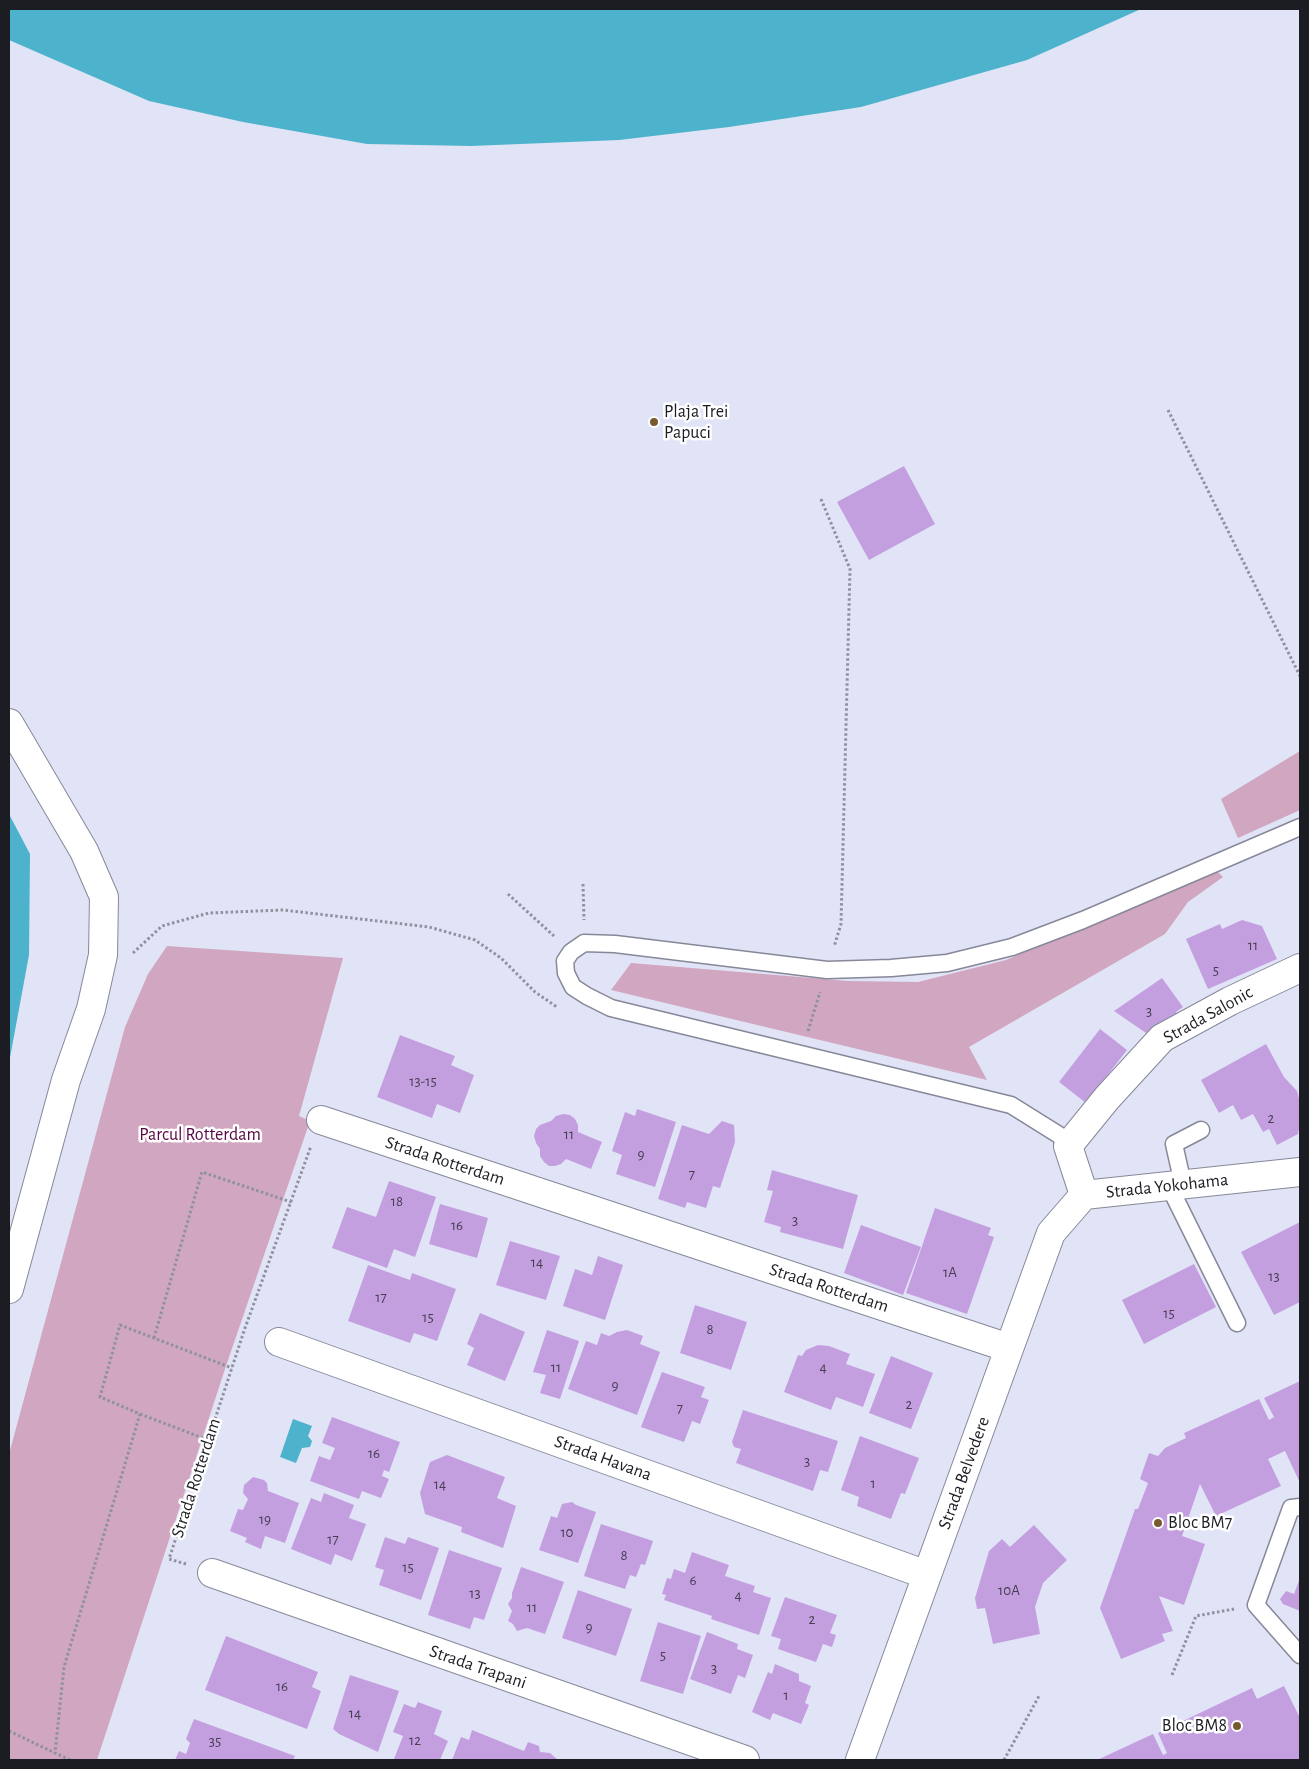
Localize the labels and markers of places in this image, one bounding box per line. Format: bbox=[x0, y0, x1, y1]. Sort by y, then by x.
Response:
place label: Plaja Trei Papuci bbox=[664, 401, 728, 444]
marker: Plaja Trei Papuci bbox=[648, 416, 660, 428]
place label: Bloc BM7 bbox=[1168, 1512, 1232, 1534]
marker: Bloc BM7 bbox=[1152, 1517, 1164, 1529]
place label: Bloc BM8 bbox=[1162, 1715, 1227, 1737]
marker: Bloc BM8 bbox=[1231, 1720, 1243, 1732]

